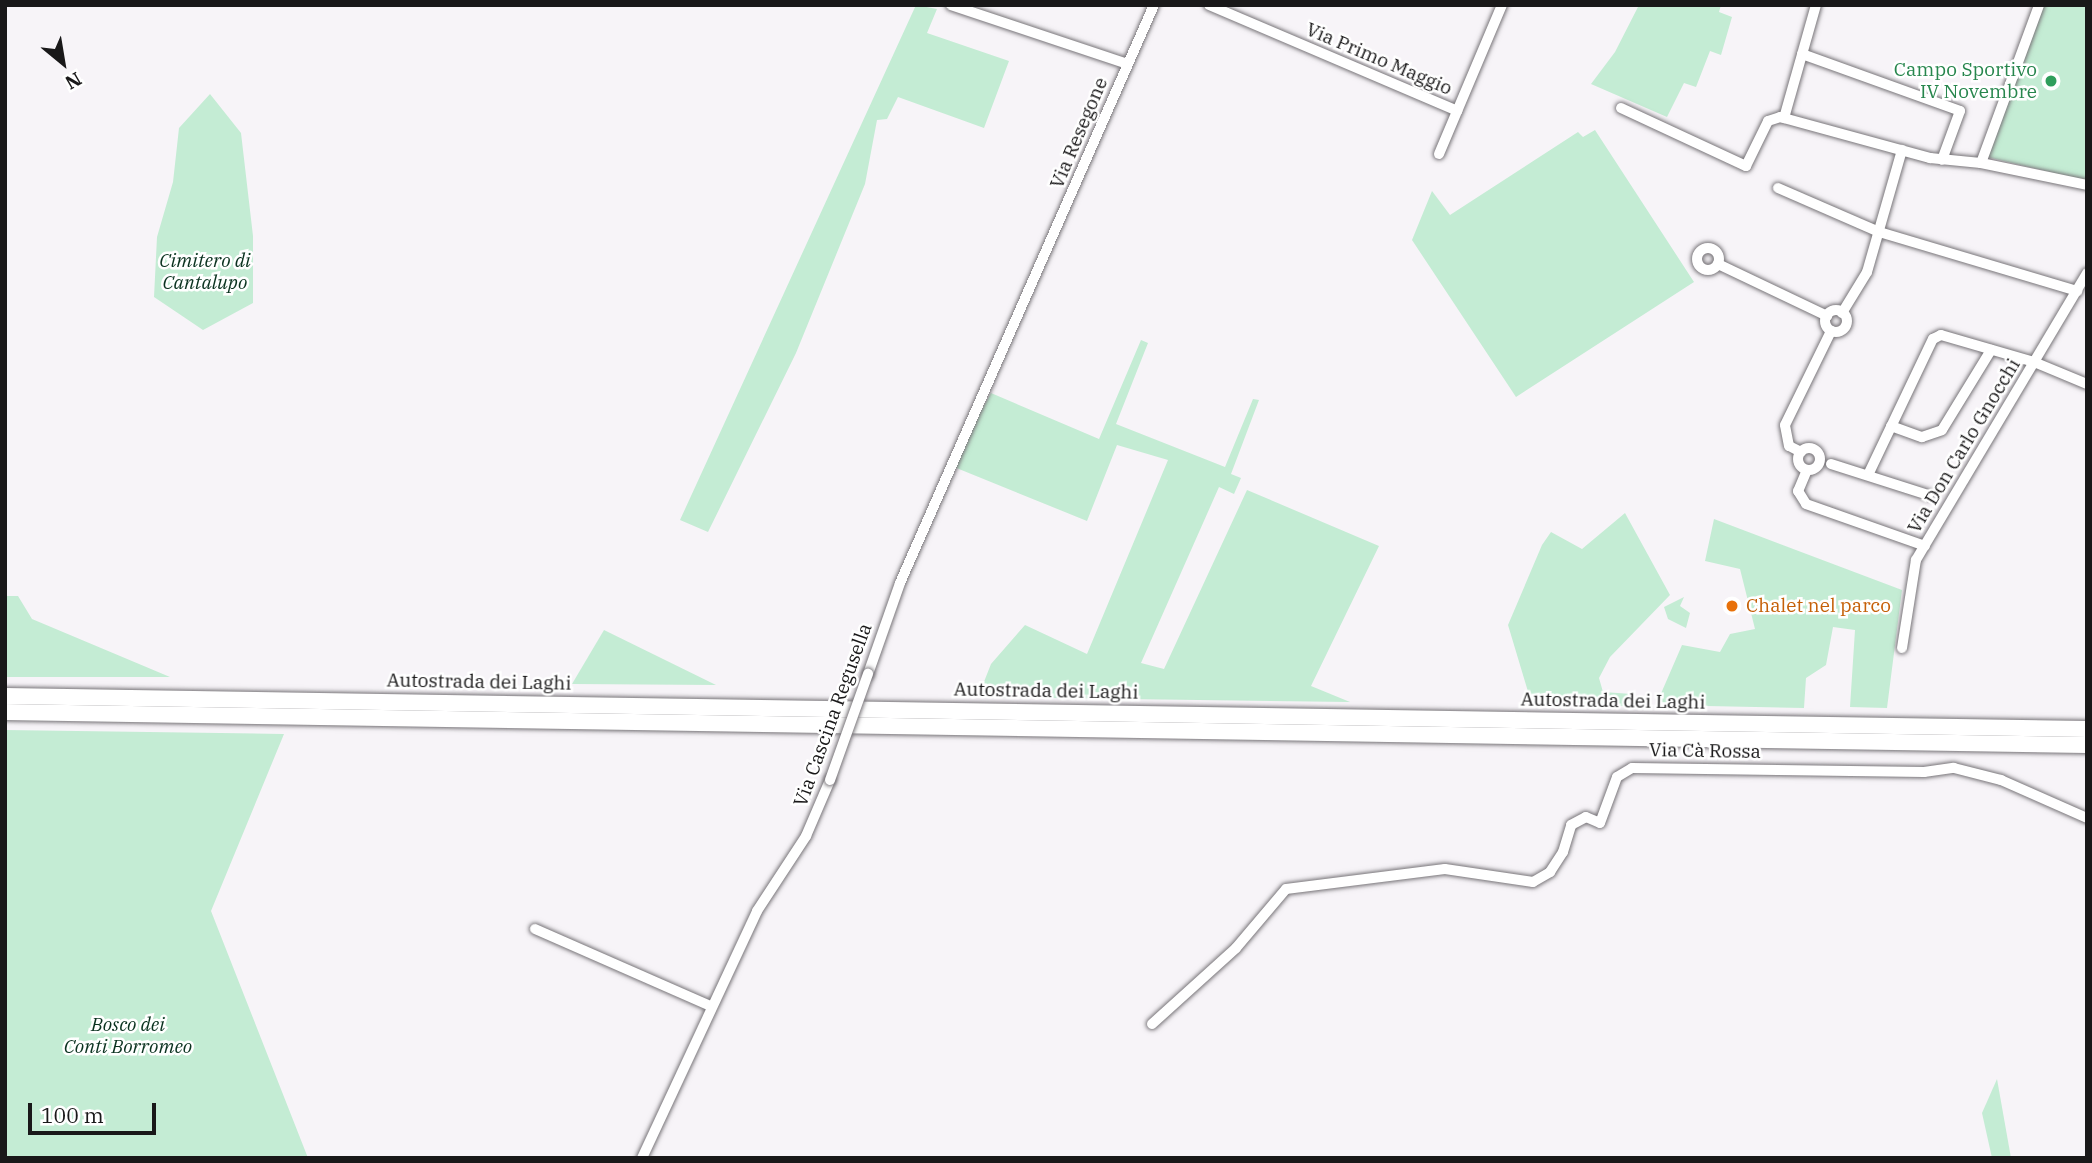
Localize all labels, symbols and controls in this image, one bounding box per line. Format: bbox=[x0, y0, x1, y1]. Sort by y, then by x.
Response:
street label: Via Primo Maggio bbox=[1302, 18, 1456, 100]
north arrow bbox=[28, 28, 98, 98]
place label: Campo Sportivo IV Novembre bbox=[1894, 59, 2037, 103]
text: N bbox=[61, 67, 86, 95]
marker: Campo Sportivo IV Novembre bbox=[2043, 73, 2059, 89]
street label: Via Resegone bbox=[1045, 74, 1113, 192]
park label: Cimitero di Cantalupo bbox=[159, 250, 251, 294]
street label: Via Don Carlo Gnocchi bbox=[1903, 355, 2025, 537]
place label: Chalet nel parco bbox=[1746, 595, 1891, 617]
marker: Chalet nel parco bbox=[1724, 598, 1740, 614]
street label: Via Cascina Regusella bbox=[789, 620, 877, 810]
street label: Autostrada dei Laghi bbox=[386, 669, 572, 695]
street label: Autostrada dei Laghi bbox=[953, 678, 1139, 704]
street label: Autostrada dei Laghi bbox=[1520, 688, 1706, 714]
street label: Via Cà Rossa bbox=[1649, 739, 1761, 763]
park label: Bosco dei Conti Borromeo bbox=[64, 1014, 192, 1058]
scale bar bbox=[32, 1090, 159, 1134]
text: 100 m bbox=[41, 1101, 104, 1129]

